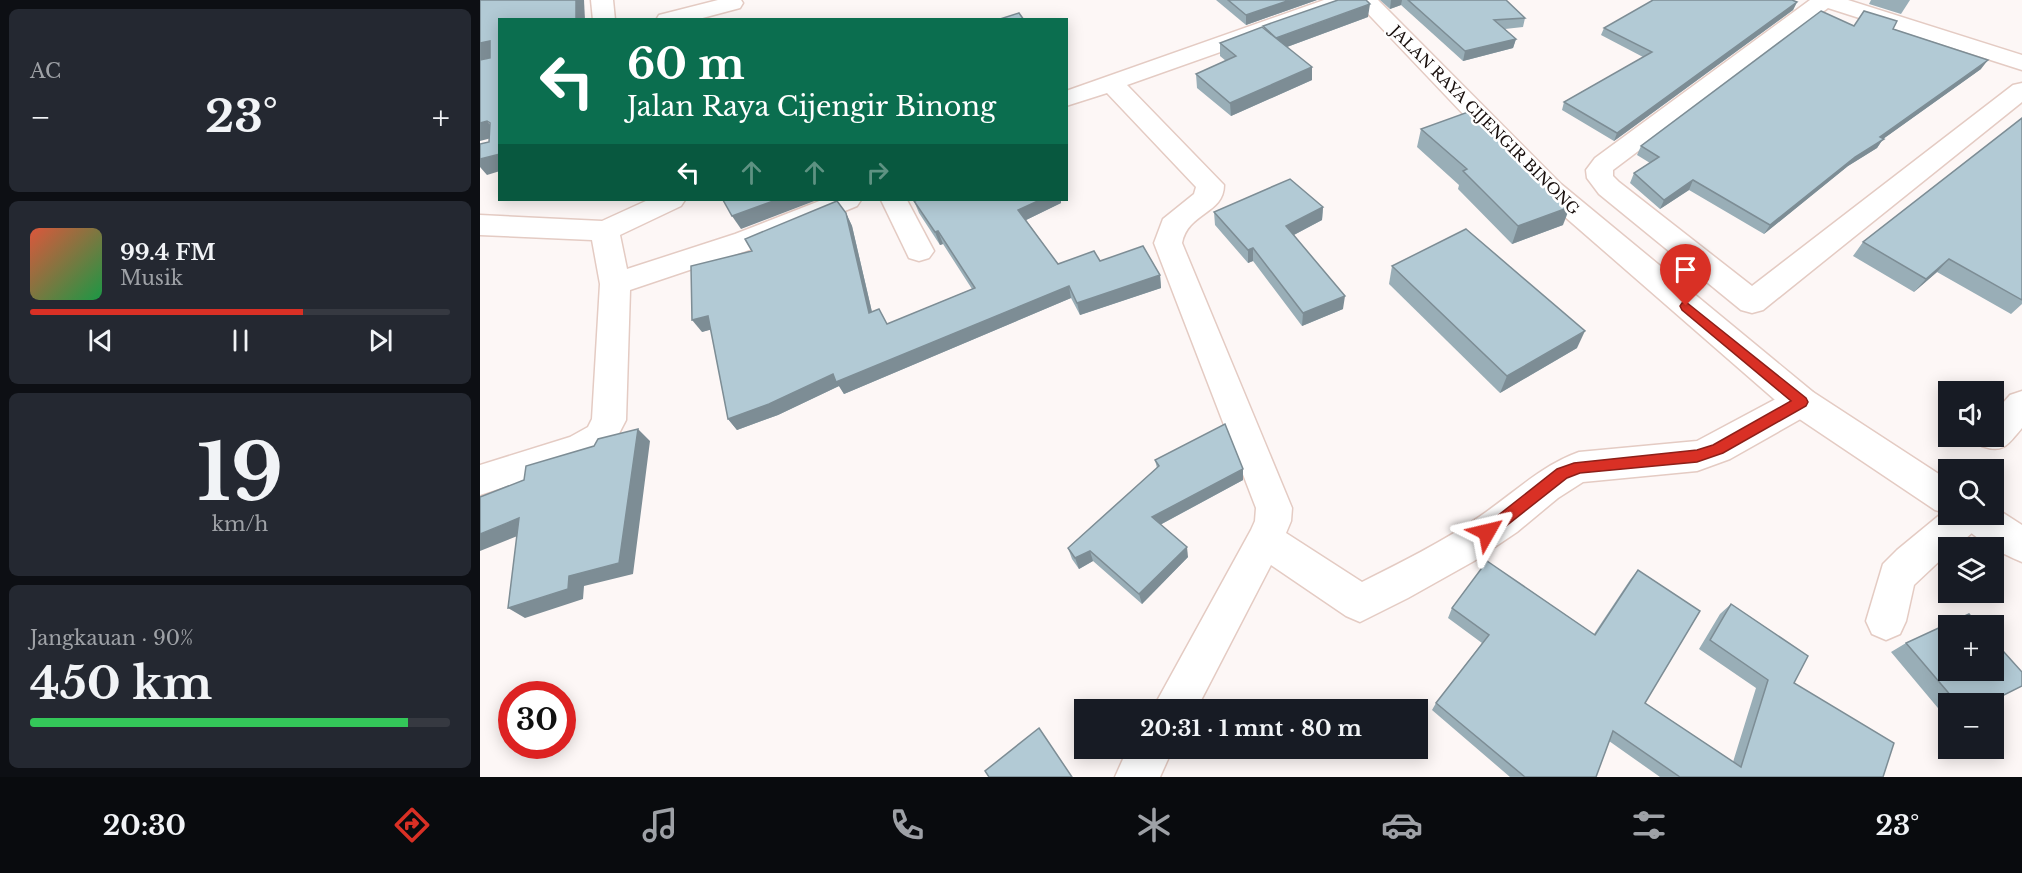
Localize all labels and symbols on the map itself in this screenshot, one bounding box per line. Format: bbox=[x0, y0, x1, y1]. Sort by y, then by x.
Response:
street label: JALAN RAYA CIJENGIR BINONG bbox=[1385, 20, 1584, 219]
pin bbox=[1660, 244, 1711, 306]
position arrow bbox=[1455, 500, 1519, 564]
speed limit sign: 30 bbox=[498, 681, 576, 759]

